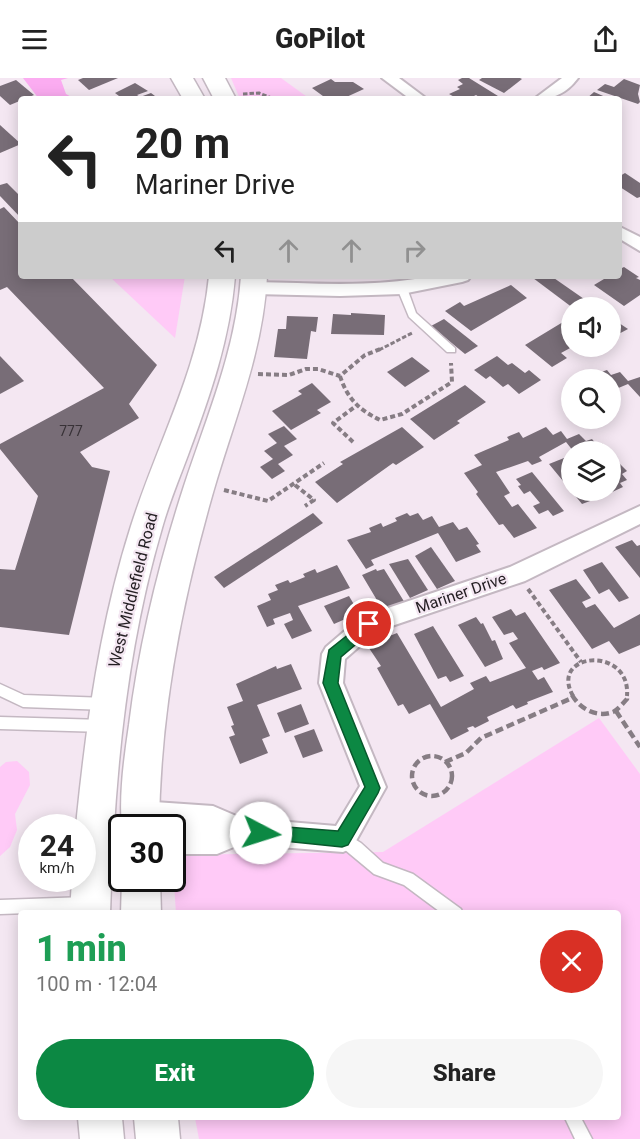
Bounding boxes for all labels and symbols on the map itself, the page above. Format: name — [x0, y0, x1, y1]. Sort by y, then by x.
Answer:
house number: 777 — [59, 423, 83, 439]
street label: West Middlefield Road — [105, 511, 161, 669]
street label: Mariner Drive — [413, 569, 509, 617]
pin — [343, 598, 394, 649]
position arrow — [229, 801, 293, 865]
speed limit sign: 30 — [108, 814, 186, 892]

